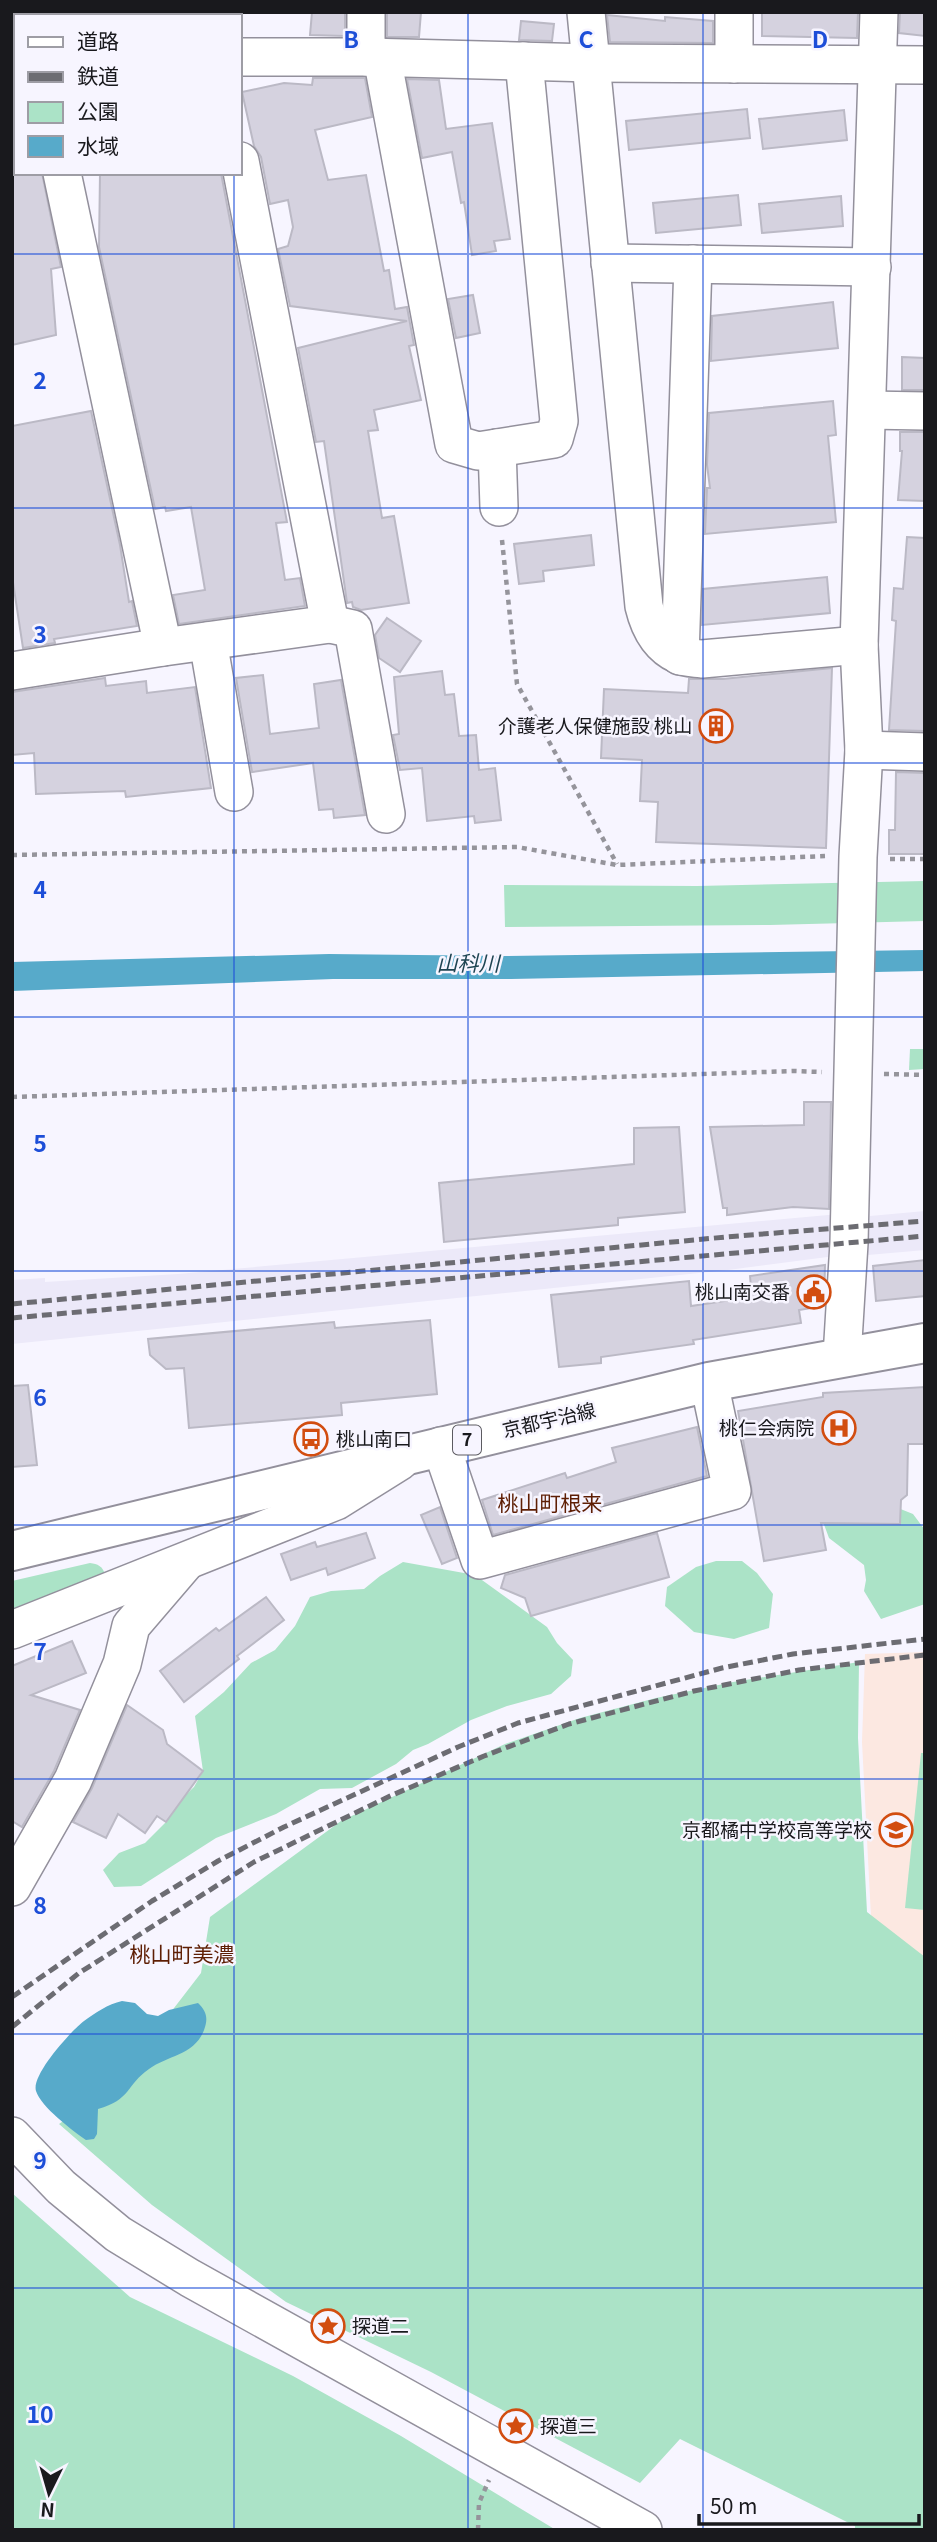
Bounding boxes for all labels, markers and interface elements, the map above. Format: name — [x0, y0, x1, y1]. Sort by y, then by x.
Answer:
legend — [14, 14, 242, 175]
text: B — [343, 21, 359, 55]
text: C — [578, 21, 594, 55]
text: D — [812, 21, 828, 55]
text: 道路 — [77, 25, 119, 55]
text: 鉄道 — [77, 60, 119, 90]
text: 公園 — [77, 95, 119, 125]
text: 水域 — [77, 130, 119, 160]
text: 2 — [33, 362, 47, 396]
text: 3 — [33, 616, 47, 650]
building icon: 介護老人保健施設 桃山 — [697, 707, 735, 745]
place label: 介護老人保健施設 桃山 — [498, 711, 692, 738]
text: 4 — [33, 871, 47, 905]
water label: 山科川 — [437, 947, 501, 977]
text: 5 — [33, 1125, 47, 1159]
public building icon: 桃山南交番 — [795, 1273, 833, 1311]
place label: 桃山南交番 — [695, 1277, 790, 1304]
text: 6 — [33, 1379, 47, 1413]
street label: 京都宇治線 — [499, 1395, 598, 1442]
hospital icon: 桃仁会病院 — [820, 1409, 858, 1447]
place label: 桃仁会病院 — [719, 1413, 814, 1440]
bus stop icon: 桃山南口 — [292, 1420, 330, 1458]
place label: 桃山南口 — [336, 1424, 412, 1451]
road number: 7 — [453, 1426, 481, 1455]
district label: 桃山町根来 — [498, 1487, 603, 1517]
text: 7 — [33, 1633, 47, 1667]
school or university icon: 京都橘中学校高等学校 — [877, 1811, 915, 1849]
place label: 京都橘中学校高等学校 — [682, 1815, 872, 1842]
text: 8 — [33, 1887, 47, 1921]
district label: 桃山町美濃 — [130, 1938, 235, 1968]
text: 9 — [33, 2142, 47, 2176]
place icon: 探道二 — [309, 2307, 347, 2345]
place label: 探道二 — [352, 2311, 409, 2338]
text: 10 — [26, 2396, 54, 2430]
place icon: 探道三 — [497, 2407, 535, 2445]
place label: 探道三 — [540, 2411, 597, 2438]
north arrow — [14, 2458, 84, 2528]
scale bar — [699, 2482, 920, 2526]
text: 50 m — [710, 2490, 757, 2520]
text: N — [39, 2497, 56, 2525]

